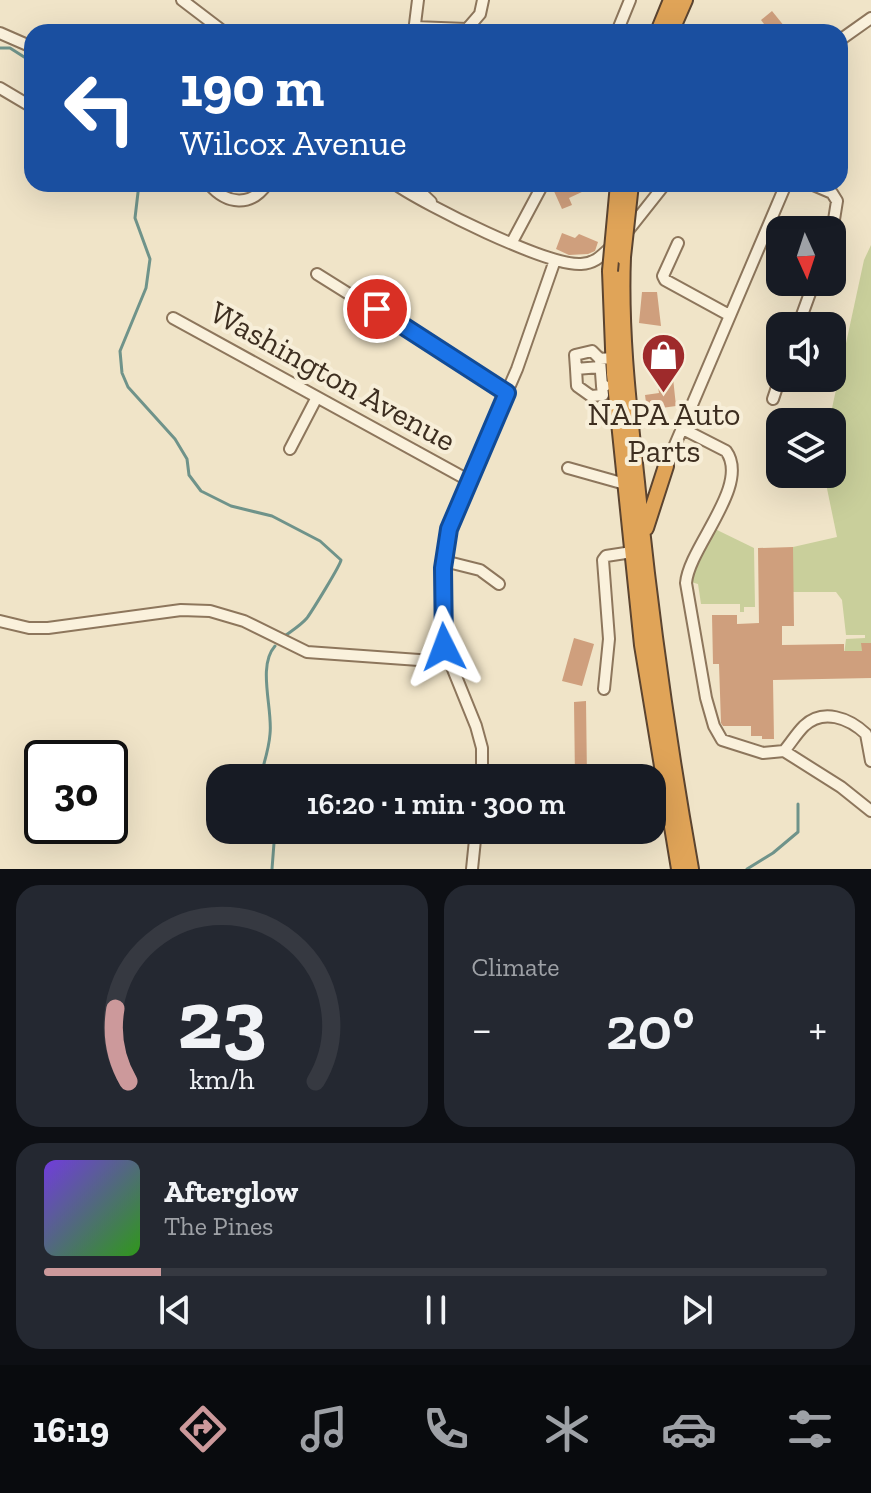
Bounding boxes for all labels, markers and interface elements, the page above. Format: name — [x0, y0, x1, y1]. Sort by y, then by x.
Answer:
text: 190 m — [180, 53, 324, 120]
icon: left — [48, 56, 152, 160]
text: Wilcox Avenue — [180, 121, 407, 164]
north arrow — [766, 216, 846, 296]
map controls — [766, 216, 846, 488]
pin — [343, 275, 411, 343]
icon: arrive — [355, 287, 399, 331]
street label: Washington Avenue — [204, 293, 462, 459]
button: sound — [766, 312, 846, 392]
shop icon: NAPA Auto Parts — [640, 331, 688, 394]
place label: NAPA Auto Parts — [588, 395, 740, 470]
button: layers — [766, 408, 846, 488]
position arrow — [402, 605, 486, 689]
speed limit sign: 30 — [24, 740, 128, 844]
text: 16:20 · 1 min · 300 m — [307, 786, 565, 822]
text: Climate — [472, 951, 559, 983]
text: 23 — [177, 969, 266, 1069]
text: 20° — [606, 992, 695, 1064]
text: − — [472, 1002, 492, 1055]
text: + — [808, 1002, 827, 1055]
text: km/h — [189, 1062, 254, 1096]
text: Afterglow — [164, 1174, 298, 1210]
text: The Pines — [164, 1210, 274, 1242]
icon: previous — [153, 1288, 197, 1332]
icon: pause — [414, 1288, 458, 1332]
icon: next — [675, 1288, 719, 1332]
icon: directions — [175, 1401, 231, 1457]
icon: music — [296, 1401, 352, 1457]
icon: phone — [418, 1401, 474, 1457]
icon: climate — [539, 1401, 595, 1457]
icon: car — [661, 1401, 717, 1457]
icon: filters — [782, 1401, 838, 1457]
text: 16:19 — [33, 1408, 109, 1451]

